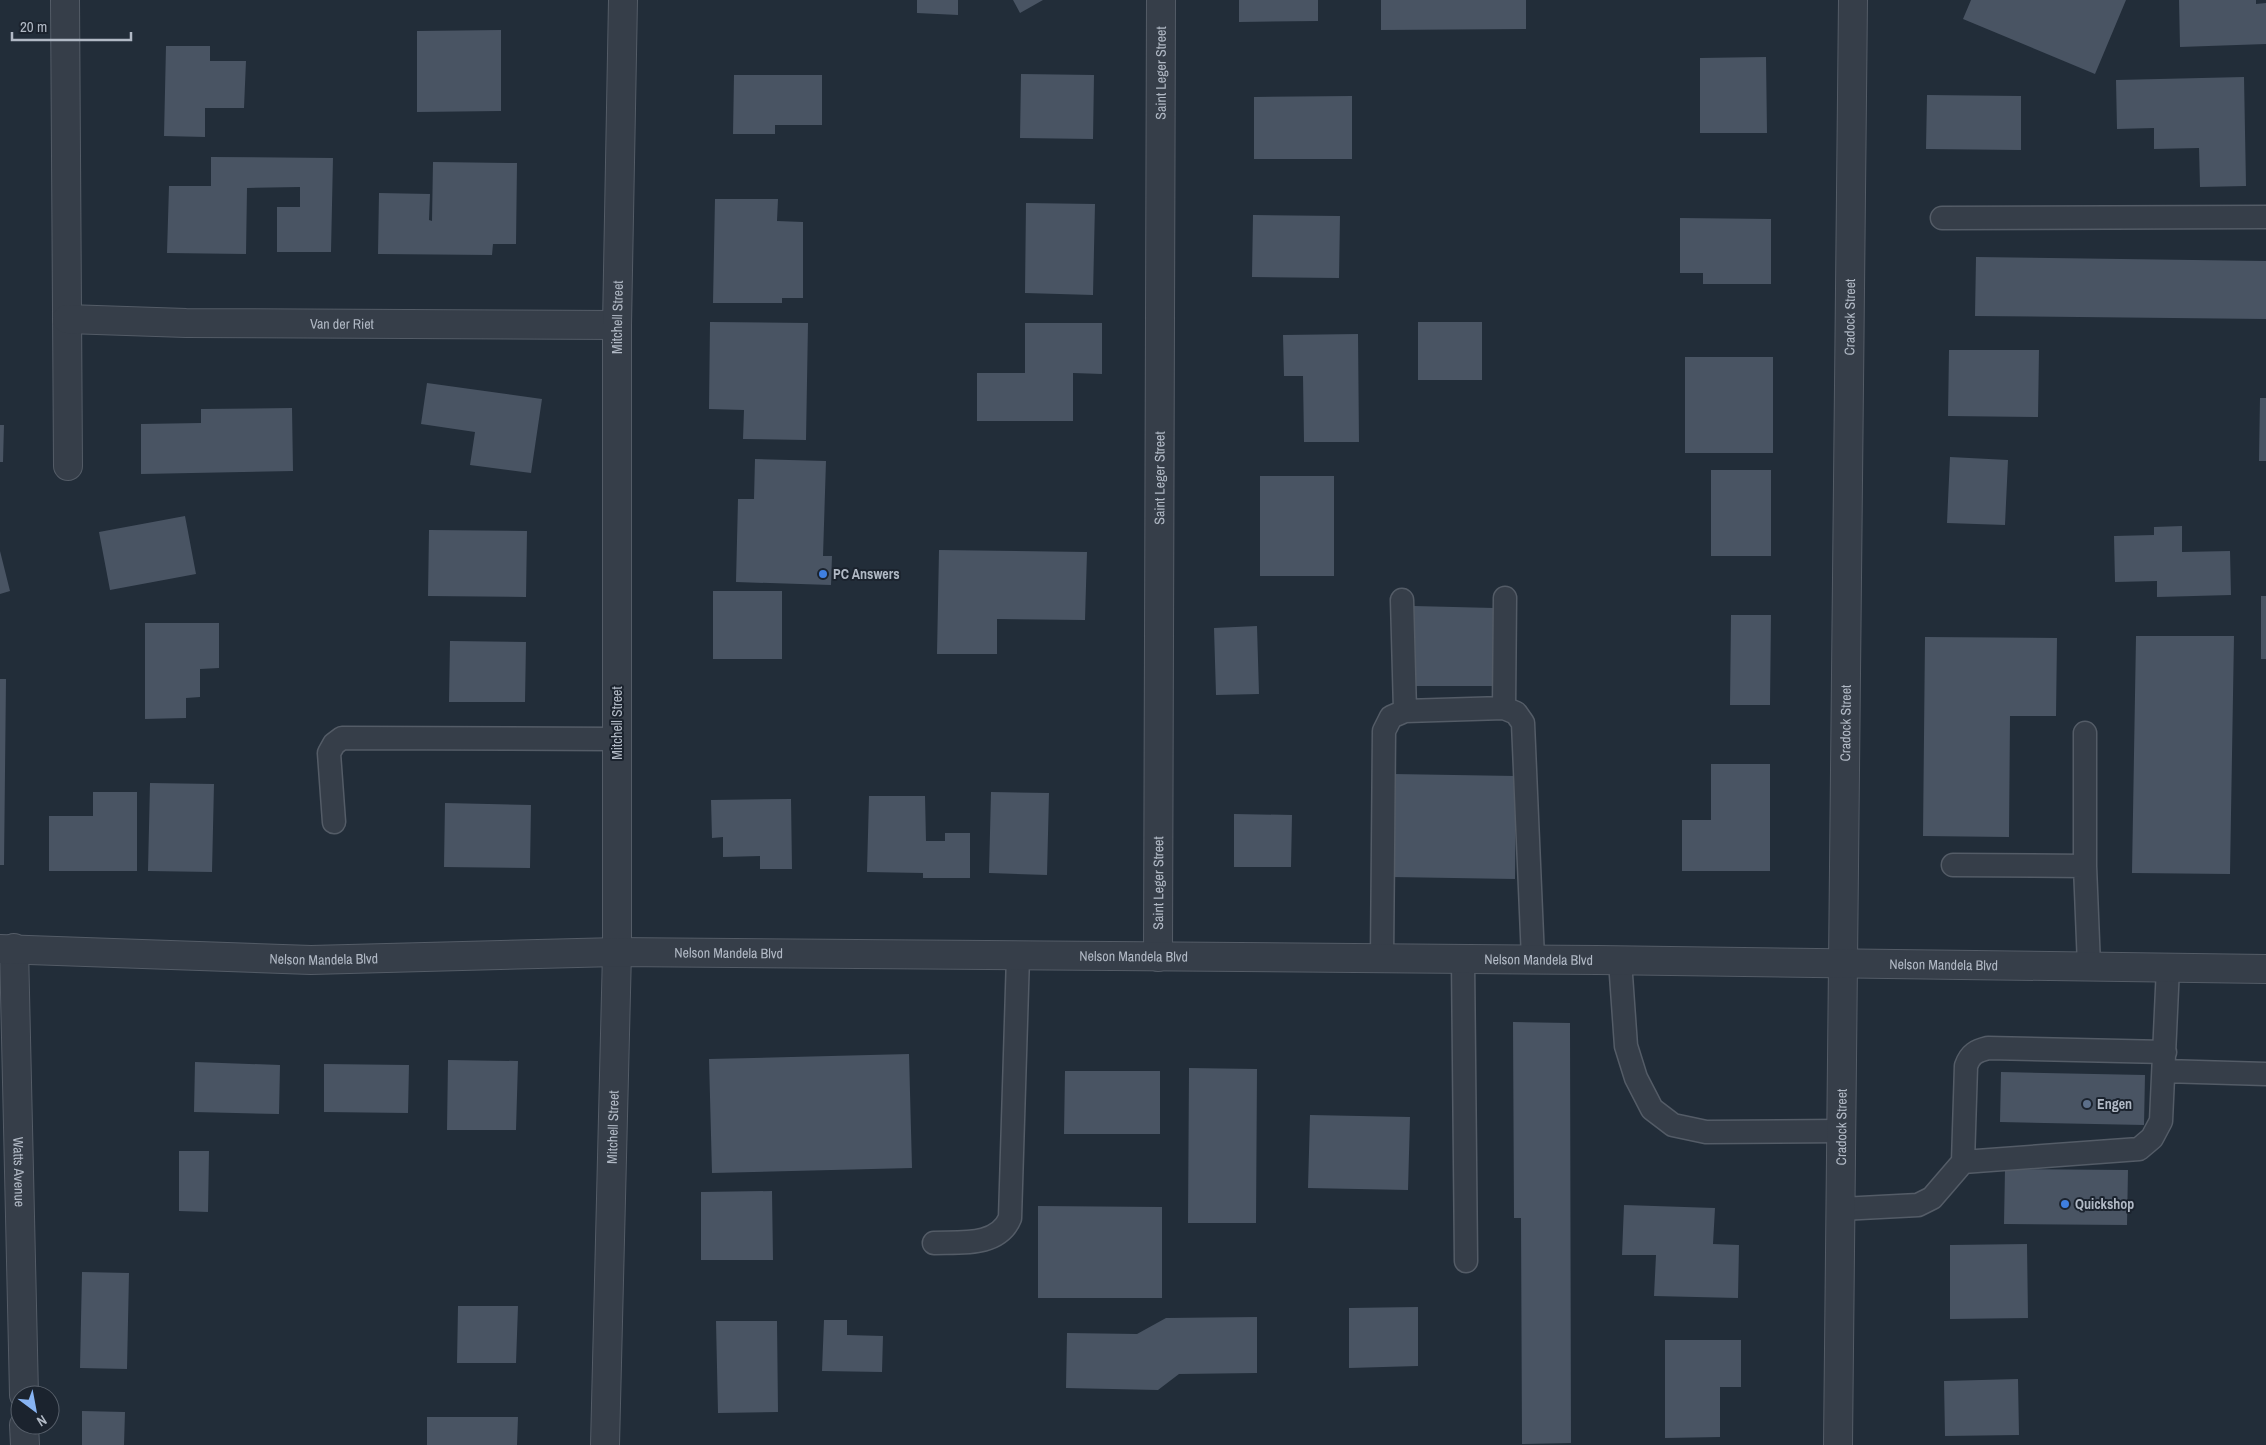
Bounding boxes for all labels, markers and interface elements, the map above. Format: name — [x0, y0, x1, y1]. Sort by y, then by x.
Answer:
scale bar — [12, 10, 131, 42]
text: 20 m — [20, 16, 47, 37]
street label: Saint Leger Street — [1152, 26, 1170, 120]
street label: Cradock Street — [1840, 279, 1859, 355]
street label: Mitchell Street — [608, 280, 627, 354]
street label: Van der Riet — [310, 315, 374, 333]
street label: Saint Leger Street — [1150, 431, 1169, 525]
place label: PC Answers — [833, 565, 900, 583]
marker: PC Answers — [817, 568, 829, 580]
street label: Cradock Street — [1836, 685, 1855, 761]
street label: Mitchell Street — [608, 686, 626, 760]
street label: Saint Leger Street — [1149, 836, 1167, 930]
street label: Nelson Mandela Blvd — [674, 943, 783, 962]
street label: Nelson Mandela Blvd — [1079, 947, 1188, 966]
street label: Nelson Mandela Blvd — [269, 949, 378, 969]
street label: Nelson Mandela Blvd — [1484, 950, 1593, 969]
street label: Nelson Mandela Blvd — [1889, 955, 1998, 974]
street label: Cradock Street — [1832, 1089, 1851, 1165]
street label: Mitchell Street — [603, 1090, 623, 1164]
place label: Engen — [2097, 1095, 2132, 1113]
marker: Engen — [2081, 1098, 2093, 1110]
street label: Watts Avenue — [9, 1137, 29, 1207]
place label: Quickshop — [2075, 1195, 2134, 1213]
marker: Quickshop — [2059, 1198, 2071, 1210]
north arrow — [10, 1385, 60, 1435]
text: N — [34, 1411, 50, 1431]

